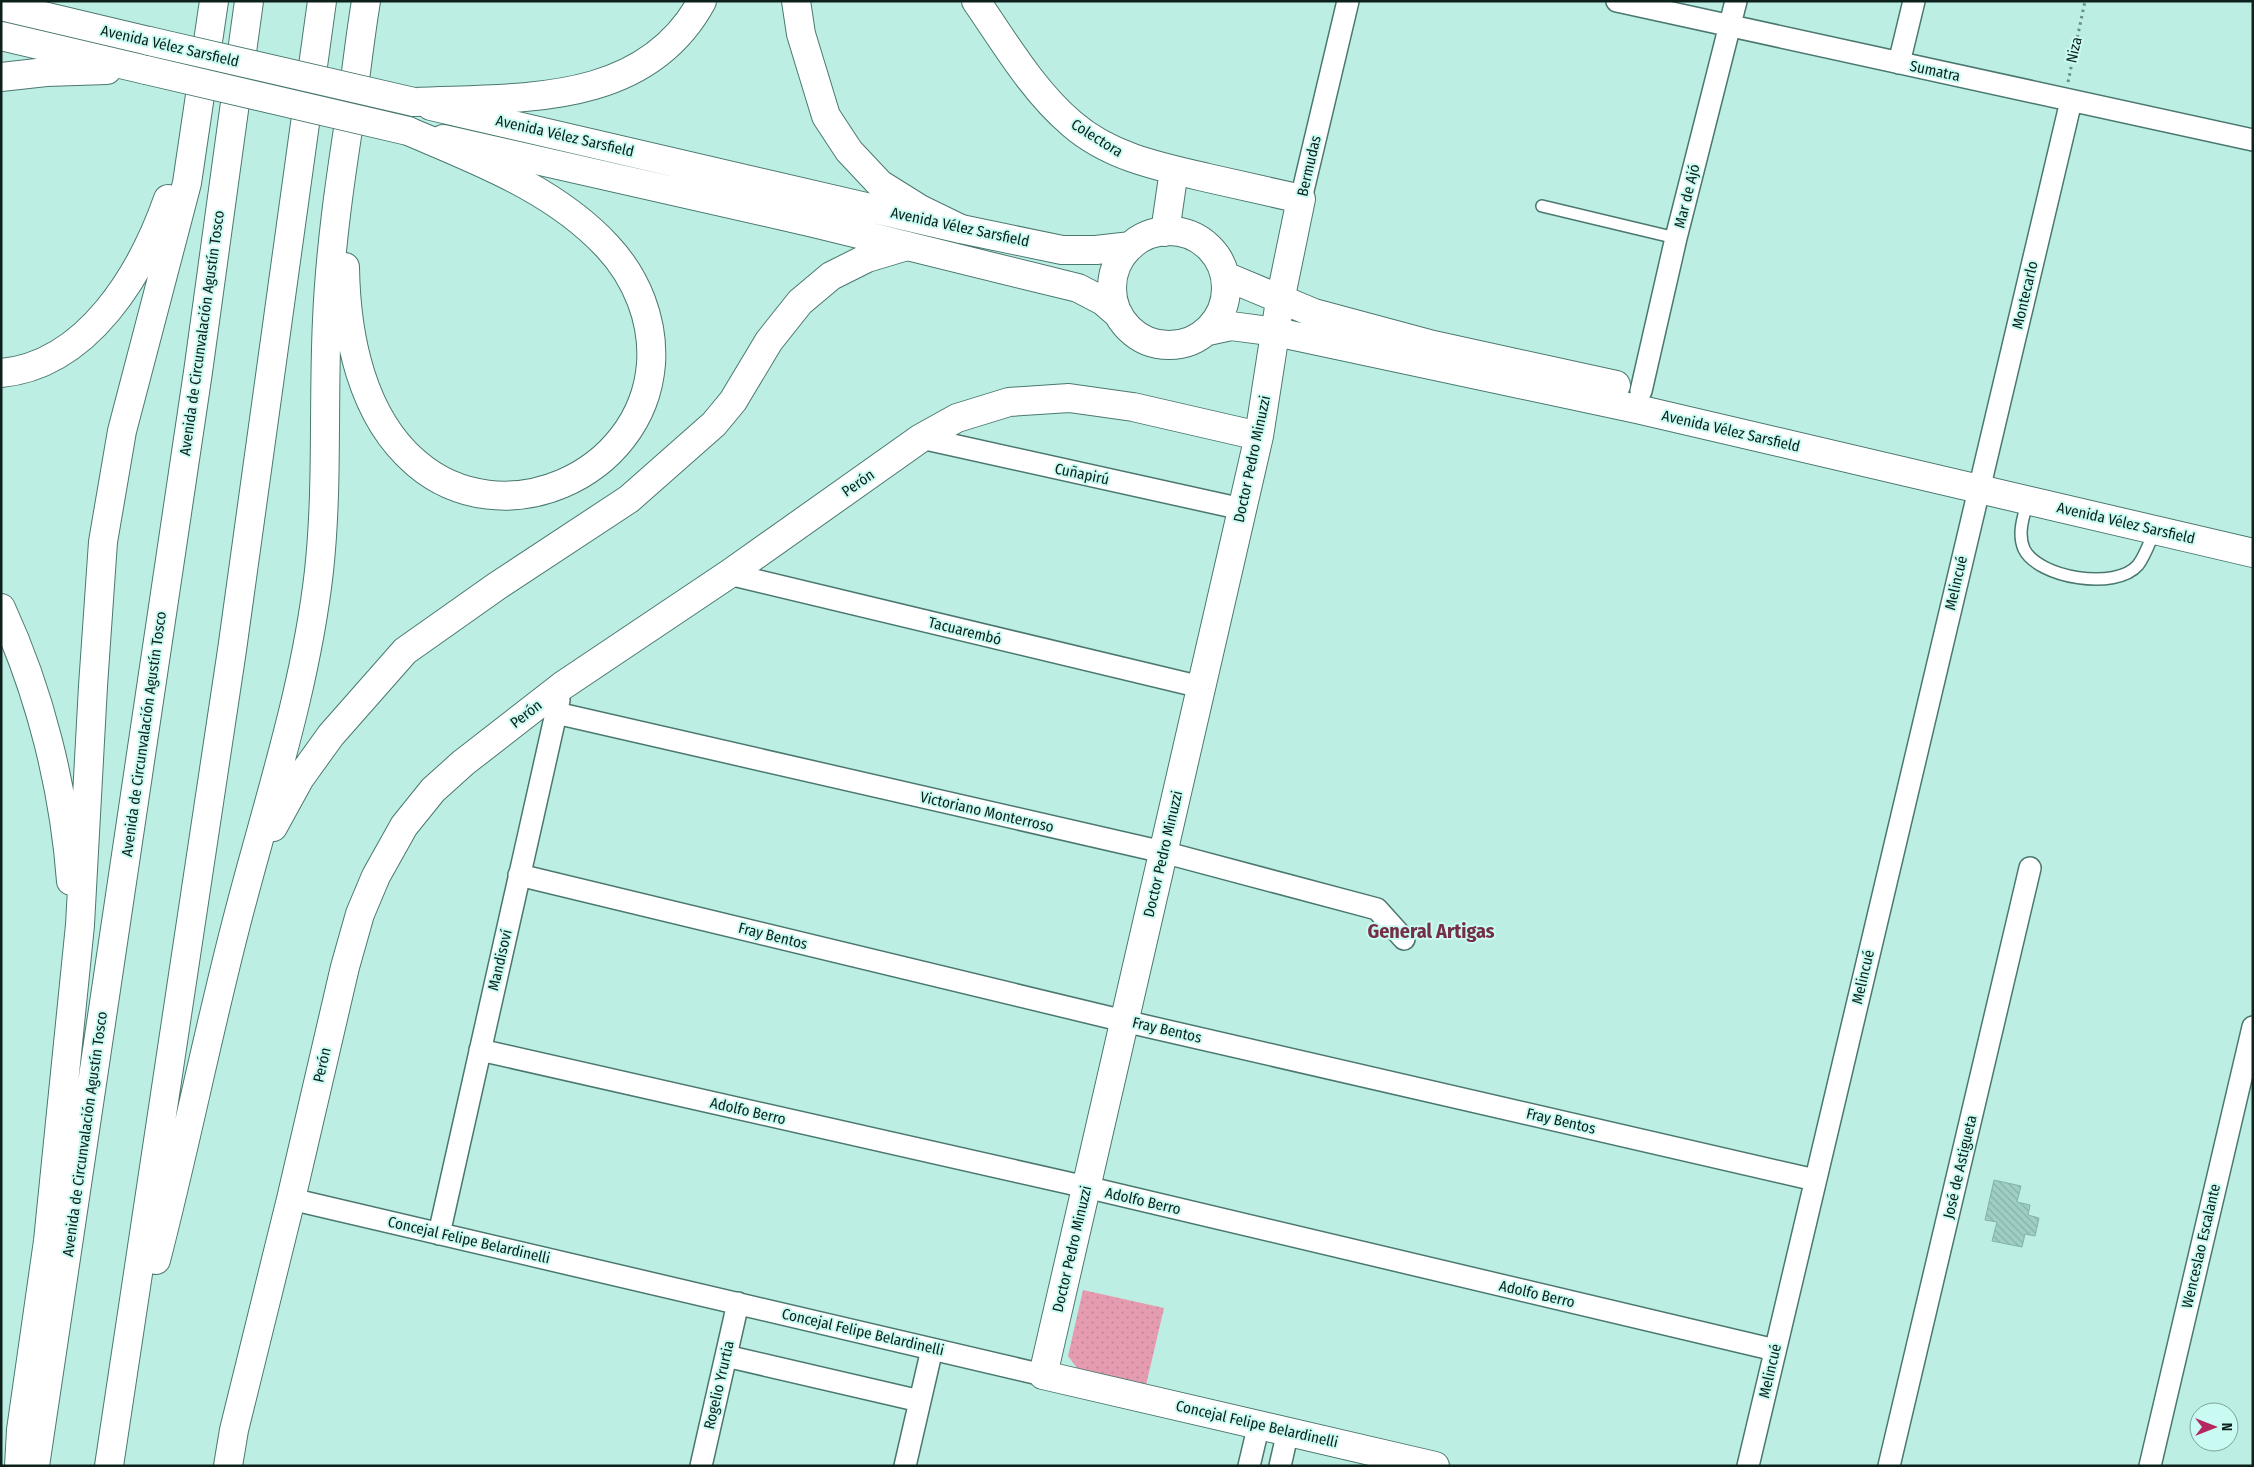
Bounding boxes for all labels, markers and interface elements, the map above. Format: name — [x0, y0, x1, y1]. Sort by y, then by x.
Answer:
street label: Avenida Vélez Sarsfield — [99, 21, 241, 71]
street label: Niza — [2062, 35, 2086, 65]
street label: Sumatra — [1908, 57, 1962, 85]
street label: Avenida Vélez Sarsfield — [494, 111, 636, 161]
street label: Colectora — [1068, 115, 1126, 161]
street label: Bermudas — [1293, 134, 1325, 198]
street label: Mar de Ajó — [1670, 162, 1704, 230]
street label: Avenida Vélez Sarsfield — [889, 204, 1031, 250]
street label: Avenida de Circunvalación Agustín Tosco — [176, 209, 228, 457]
street label: Montecarlo — [2008, 259, 2042, 331]
street label: Doctor Pedro Minuzzi — [1230, 394, 1274, 524]
street label: Avenida Vélez Sarsfield — [1660, 406, 1802, 456]
street label: Cuñapirú — [1053, 459, 1111, 489]
street label: Perón — [838, 465, 878, 501]
street label: Avenida Vélez Sarsfield — [2055, 498, 2197, 548]
street label: Melincué — [1941, 554, 1971, 612]
street label: Avenida de Circunvalación Agustín Tosco — [118, 610, 170, 858]
street label: Tacuarembó — [927, 613, 1004, 649]
street label: Perón — [507, 696, 545, 732]
street label: Victoriano Monterroso — [918, 788, 1056, 836]
street label: Doctor Pedro Minuzzi — [1140, 789, 1186, 919]
street label: Fray Bentos — [737, 919, 809, 953]
district label: General Artigas — [1367, 919, 1495, 943]
street label: Mandisoví — [484, 927, 516, 992]
street label: Melincué — [1848, 948, 1878, 1006]
street label: Avenida de Circunvalación Agustín Tosco — [59, 1010, 111, 1258]
street label: Fray Bentos — [1131, 1013, 1203, 1047]
street label: Perón — [309, 1046, 335, 1084]
street label: Adolfo Berro — [708, 1094, 788, 1128]
street label: Fray Bentos — [1525, 1104, 1597, 1138]
street label: José de Astigueta — [1939, 1114, 1981, 1220]
street label: Wenceslao Escalante — [2178, 1182, 2224, 1310]
street label: Doctor Pedro Minuzzi — [1049, 1184, 1095, 1314]
street label: Adolfo Berro — [1103, 1184, 1183, 1218]
street label: Concejal Felipe Belardinelli — [386, 1213, 552, 1267]
street label: Adolfo Berro — [1497, 1277, 1577, 1311]
street label: Concejal Felipe Belardinelli — [780, 1305, 946, 1359]
street label: Rogelio Yrurtia — [700, 1339, 738, 1431]
street label: Melincué — [1755, 1342, 1785, 1400]
street label: Concejal Felipe Belardinelli — [1174, 1397, 1340, 1451]
north arrow — [2189, 1402, 2239, 1452]
text: N — [2218, 1423, 2235, 1431]

